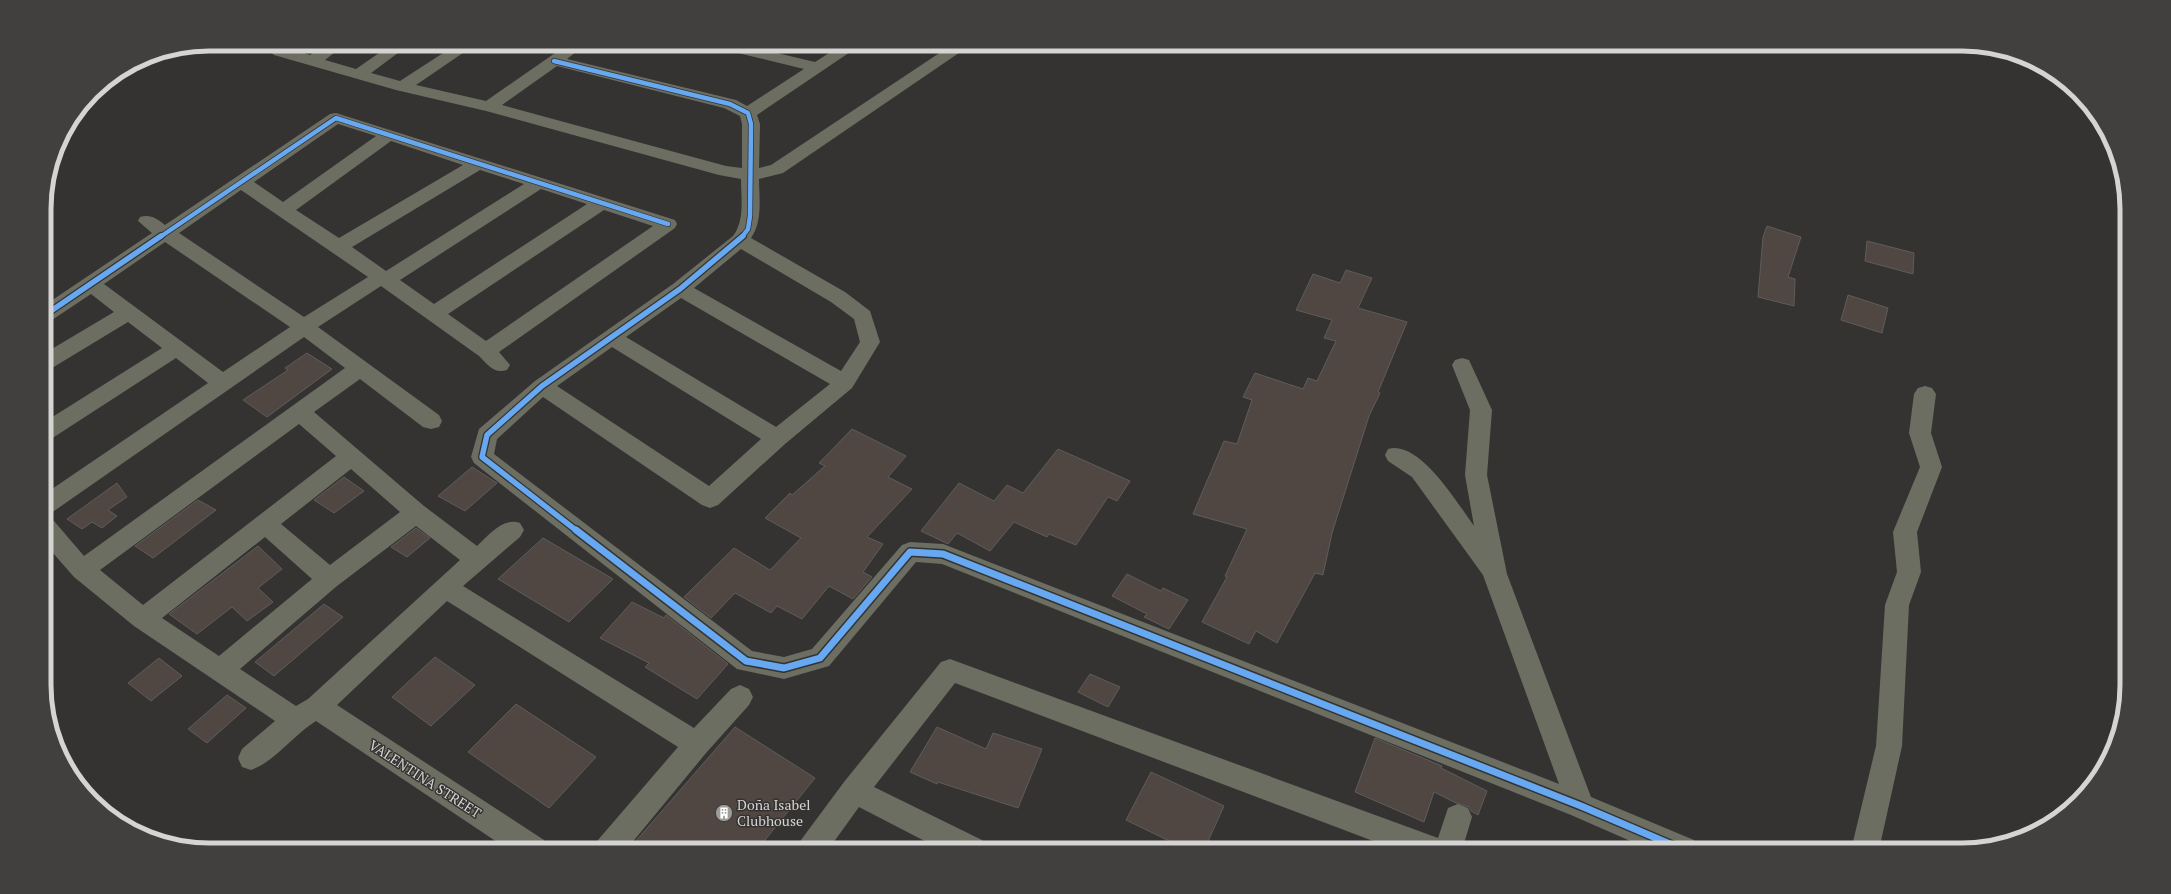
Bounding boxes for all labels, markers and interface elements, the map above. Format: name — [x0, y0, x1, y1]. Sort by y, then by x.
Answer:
street label: VALENTINA STREET — [365, 735, 485, 822]
place label: Doña Isabel Clubhouse — [737, 795, 810, 830]
building icon: Doña Isabel Clubhouse — [714, 803, 734, 823]

